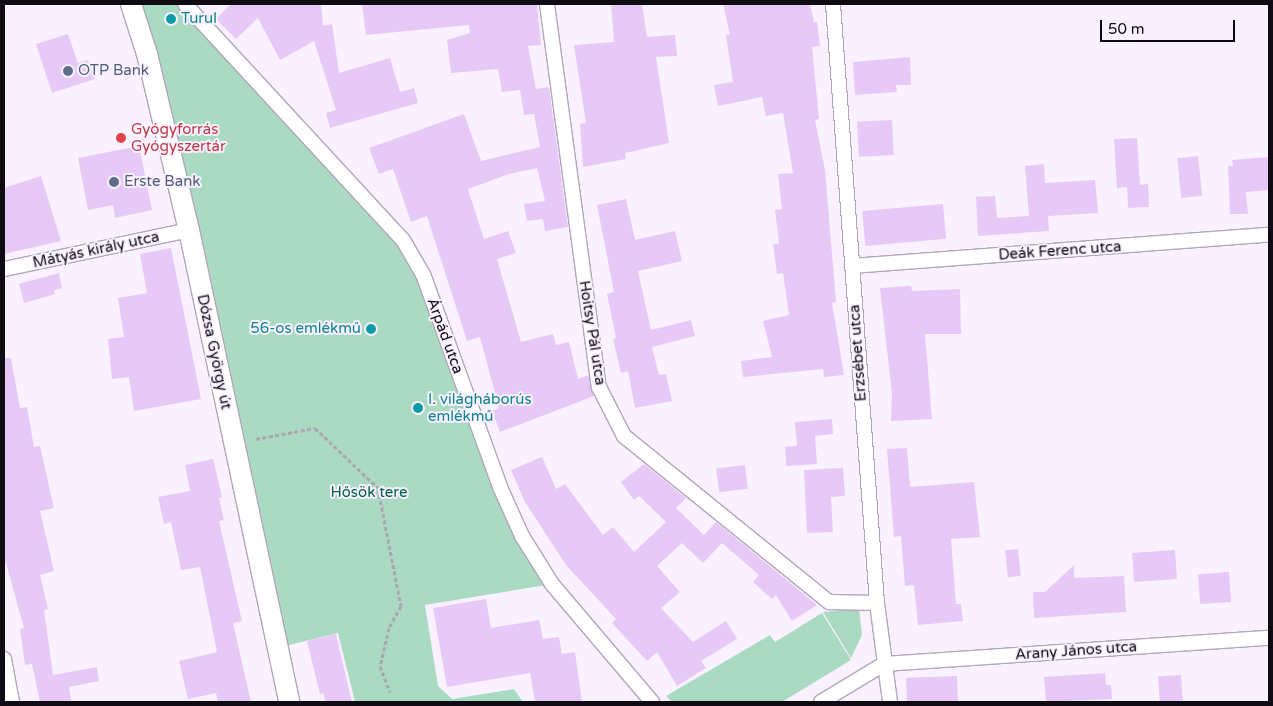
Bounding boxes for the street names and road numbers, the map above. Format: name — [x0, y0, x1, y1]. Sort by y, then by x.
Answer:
street label: Mátyás király utca — [31, 228, 161, 272]
street label: Deák Ferenc utca — [998, 238, 1122, 264]
street label: Hoitsy Pál utca — [575, 279, 609, 387]
street label: Dózsa György út — [193, 293, 235, 411]
street label: Árpád utca — [423, 296, 467, 376]
street label: Erzsébet utca — [846, 304, 870, 402]
street label: Arany János utca — [1014, 638, 1138, 664]

